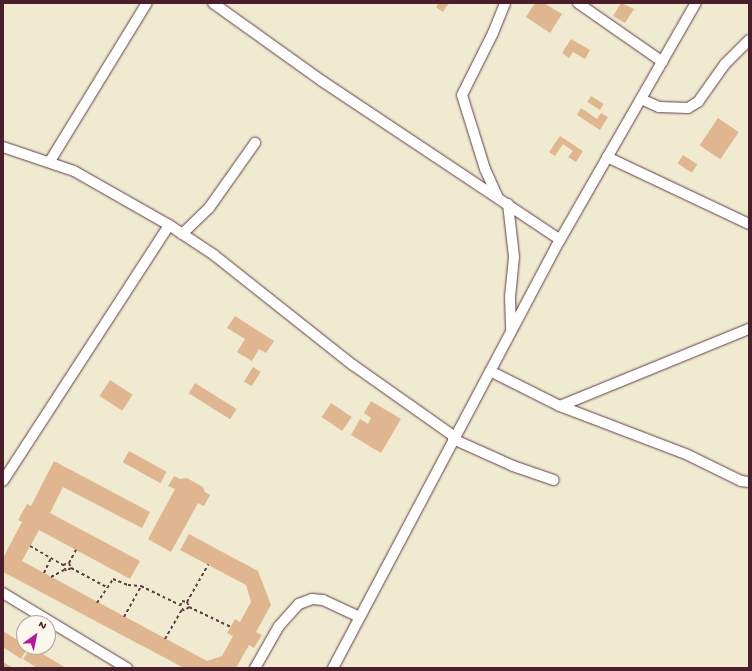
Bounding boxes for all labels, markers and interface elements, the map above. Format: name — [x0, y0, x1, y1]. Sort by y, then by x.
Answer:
north arrow — [16, 615, 56, 655]
text: N — [36, 619, 48, 633]

